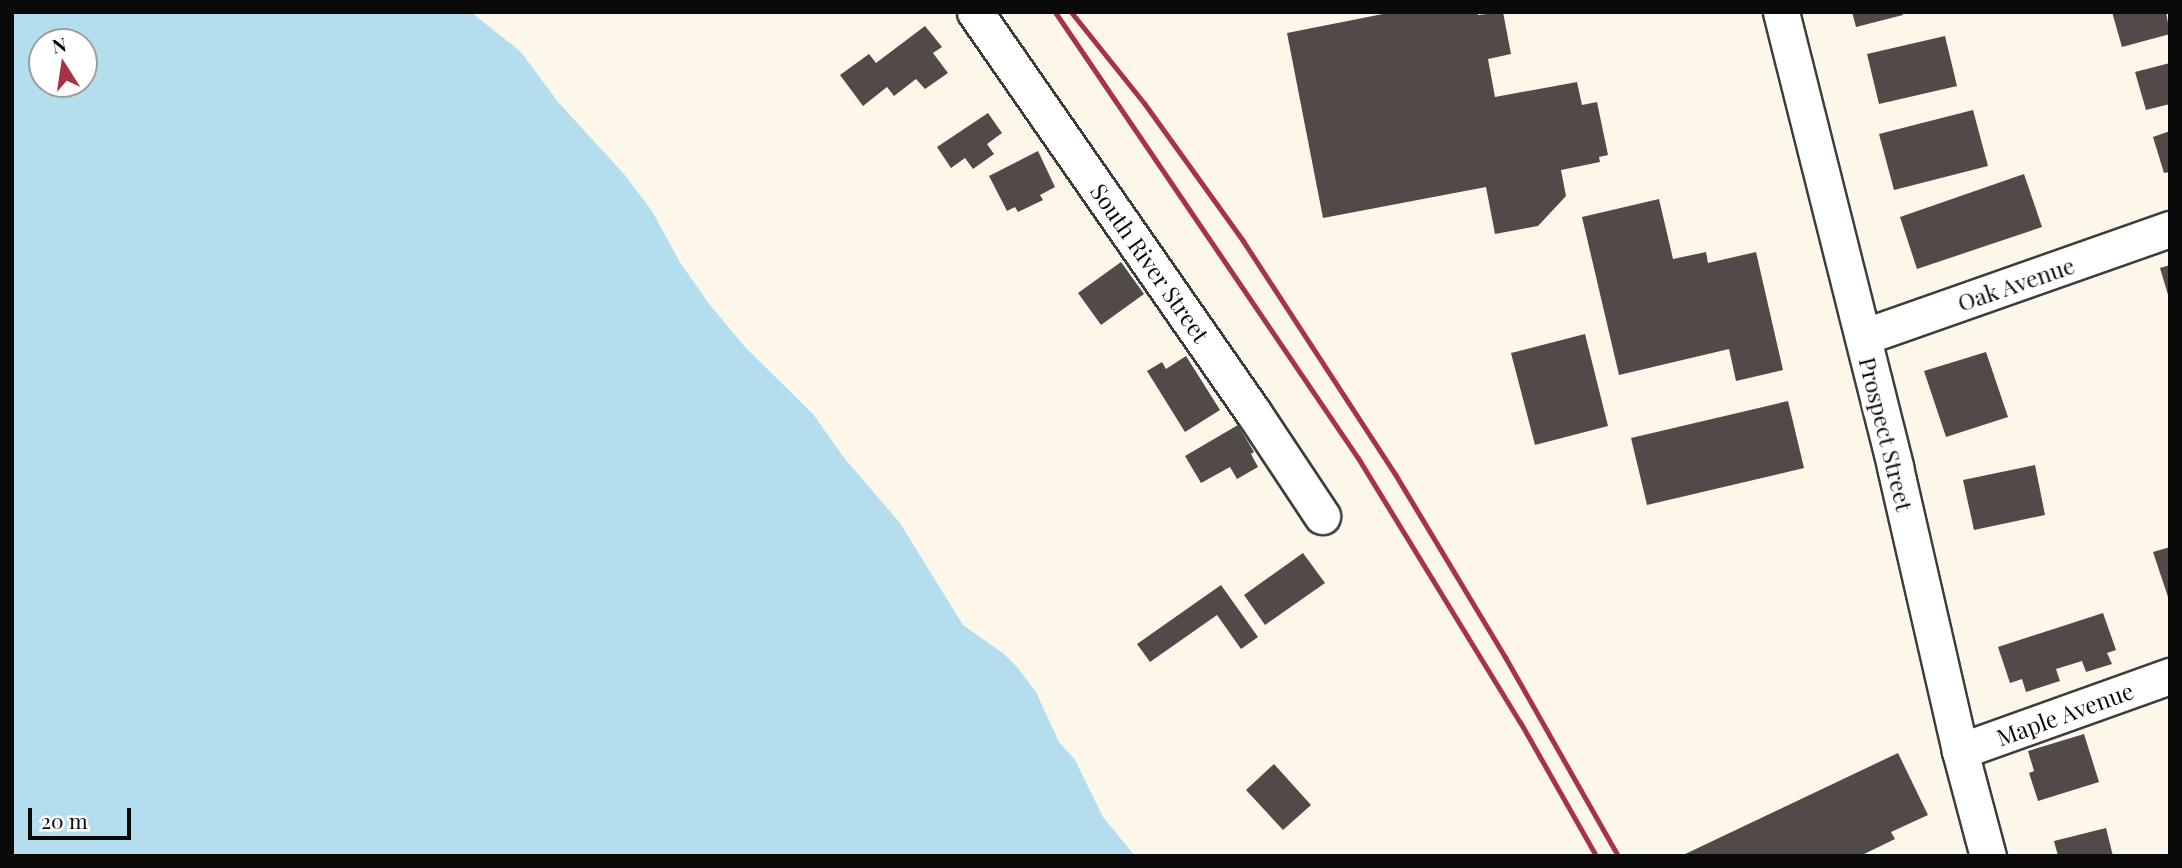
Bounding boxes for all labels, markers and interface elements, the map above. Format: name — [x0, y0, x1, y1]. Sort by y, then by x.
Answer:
north arrow — [28, 28, 98, 98]
text: N — [50, 30, 68, 59]
street label: South River Street — [1085, 178, 1215, 348]
street label: Oak Avenue — [1953, 251, 2079, 317]
street label: Prospect Street — [1854, 354, 1918, 514]
street label: Maple Avenue — [1992, 676, 2138, 752]
scale bar — [32, 794, 135, 838]
text: 20 m — [41, 806, 88, 834]

